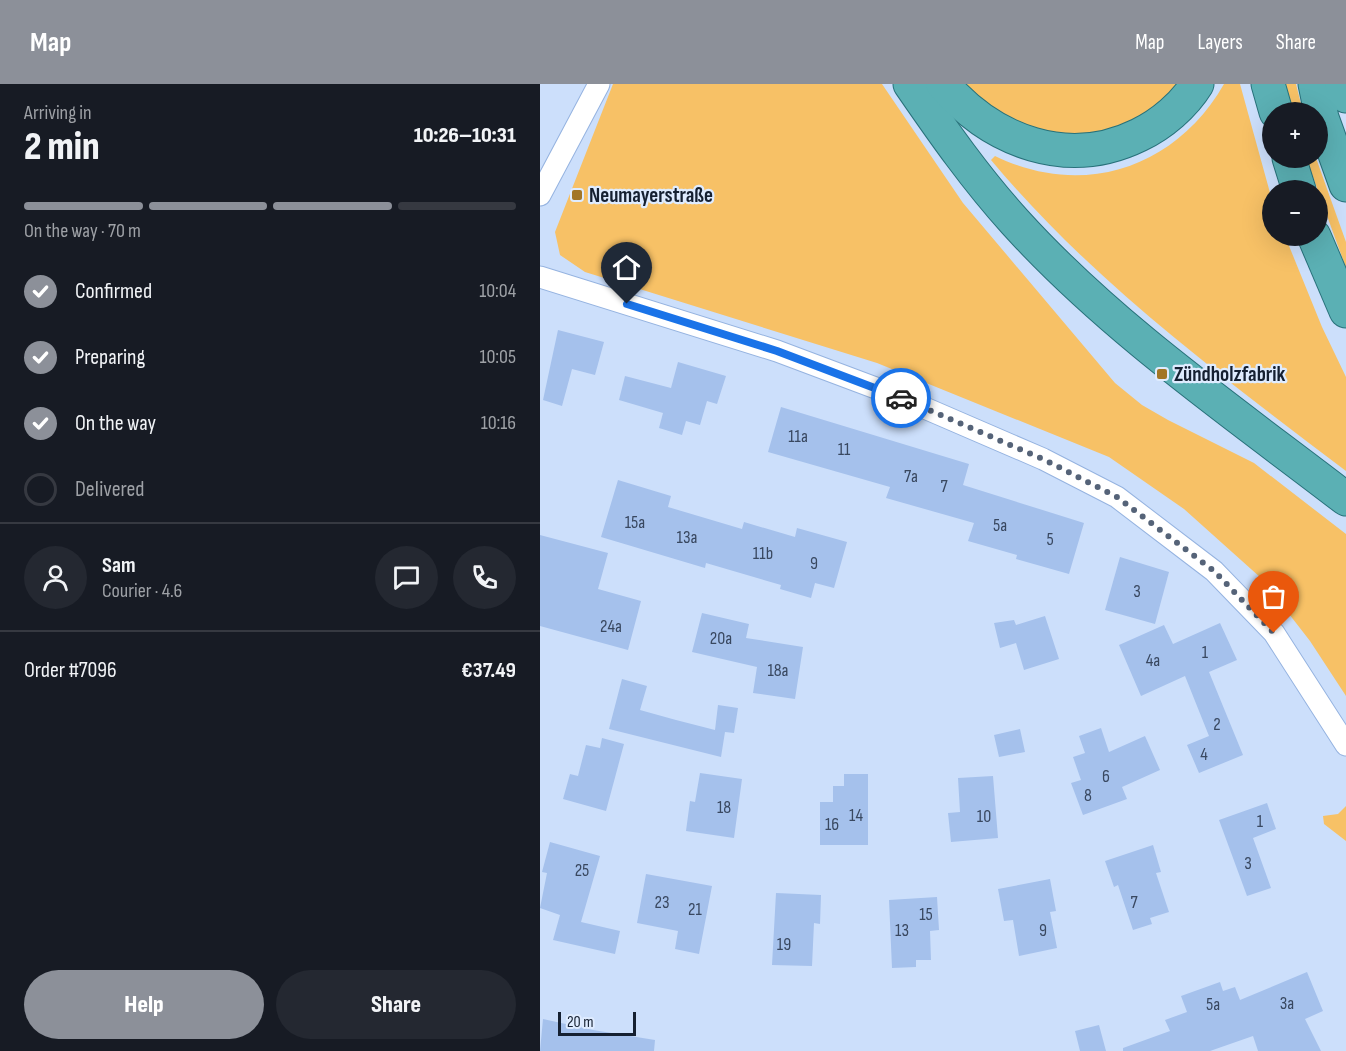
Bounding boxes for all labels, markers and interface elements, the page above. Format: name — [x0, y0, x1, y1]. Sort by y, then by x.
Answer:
text: Map — [30, 26, 71, 59]
text: Map — [1135, 30, 1164, 55]
text: Layers — [1197, 30, 1243, 55]
text: Share — [1276, 30, 1316, 55]
text: Arriving in — [24, 101, 92, 125]
map controls — [1262, 102, 1328, 246]
button: + — [1262, 102, 1328, 168]
text: 10:26–10:31 — [414, 122, 516, 149]
text: 2 min — [24, 124, 100, 171]
button: − — [1262, 180, 1328, 246]
place label: Neumayerstraße — [589, 183, 713, 208]
marker: Neumayerstraße — [570, 188, 584, 202]
text: On the way · 70 m — [24, 219, 141, 243]
pin — [601, 242, 652, 304]
icon: home — [610, 251, 643, 284]
icon: check — [24, 275, 57, 308]
text: Confirmed — [75, 278, 152, 305]
text: 10:04 — [479, 279, 516, 303]
icon: check — [24, 341, 57, 374]
text: Preparing — [75, 344, 145, 371]
text: 10:05 — [480, 345, 516, 369]
place label: Zündholzfabrik — [1174, 362, 1285, 387]
marker: Zündholzfabrik — [1155, 367, 1169, 381]
courier — [871, 368, 931, 428]
icon: car — [885, 382, 918, 415]
icon: check — [24, 407, 57, 440]
text: On the way — [75, 410, 156, 437]
text: 10:16 — [481, 411, 516, 435]
house number: 11a — [788, 426, 808, 447]
house number: 11 — [838, 439, 851, 460]
house number: 7a — [904, 466, 918, 487]
text: Delivered — [75, 476, 144, 503]
house number: 7 — [940, 476, 948, 497]
house number: 15a — [625, 512, 645, 533]
house number: 5a — [993, 515, 1007, 536]
house number: 13a — [677, 527, 697, 548]
house number: 5 — [1046, 529, 1054, 550]
house number: 11b — [753, 543, 773, 564]
button: person — [24, 546, 87, 609]
button: chat — [375, 546, 438, 609]
button: phone — [453, 546, 516, 609]
text: Sam — [102, 552, 136, 579]
house number: 9 — [810, 553, 818, 574]
pin — [1248, 571, 1299, 633]
text: Courier · 4.6 — [102, 579, 182, 603]
icon: bag — [1257, 580, 1290, 613]
house number: 3 — [1133, 581, 1141, 602]
house number: 24a — [600, 616, 622, 637]
house number: 20a — [710, 628, 732, 649]
house number: 1 — [1202, 642, 1209, 663]
house number: 4a — [1146, 650, 1160, 671]
text: Order #7096 — [24, 657, 117, 684]
text: €37.49 — [461, 657, 516, 684]
house number: 18a — [767, 660, 789, 681]
house number: 2 — [1213, 714, 1221, 735]
house number: 4 — [1200, 744, 1208, 765]
house number: 6 — [1102, 766, 1110, 787]
house number: 8 — [1084, 785, 1092, 806]
house number: 18 — [717, 797, 731, 818]
house number: 14 — [849, 805, 863, 826]
house number: 10 — [977, 806, 991, 827]
house number: 1 — [1257, 811, 1264, 832]
house number: 16 — [825, 814, 839, 835]
house number: 3 — [1244, 853, 1252, 874]
house number: 25 — [575, 860, 589, 881]
house number: 23 — [655, 892, 670, 913]
house number: 7 — [1130, 892, 1138, 913]
house number: 21 — [688, 899, 703, 920]
house number: 15 — [919, 904, 933, 925]
house number: 13 — [895, 920, 909, 941]
house number: 9 — [1039, 920, 1047, 941]
house number: 19 — [777, 934, 791, 955]
button: Help — [24, 970, 264, 1039]
button: Share — [276, 970, 516, 1039]
house number: 3a — [1280, 993, 1294, 1014]
house number: 5a — [1206, 994, 1220, 1015]
scale bar — [558, 1009, 636, 1036]
text: 20 m — [567, 1013, 594, 1032]

